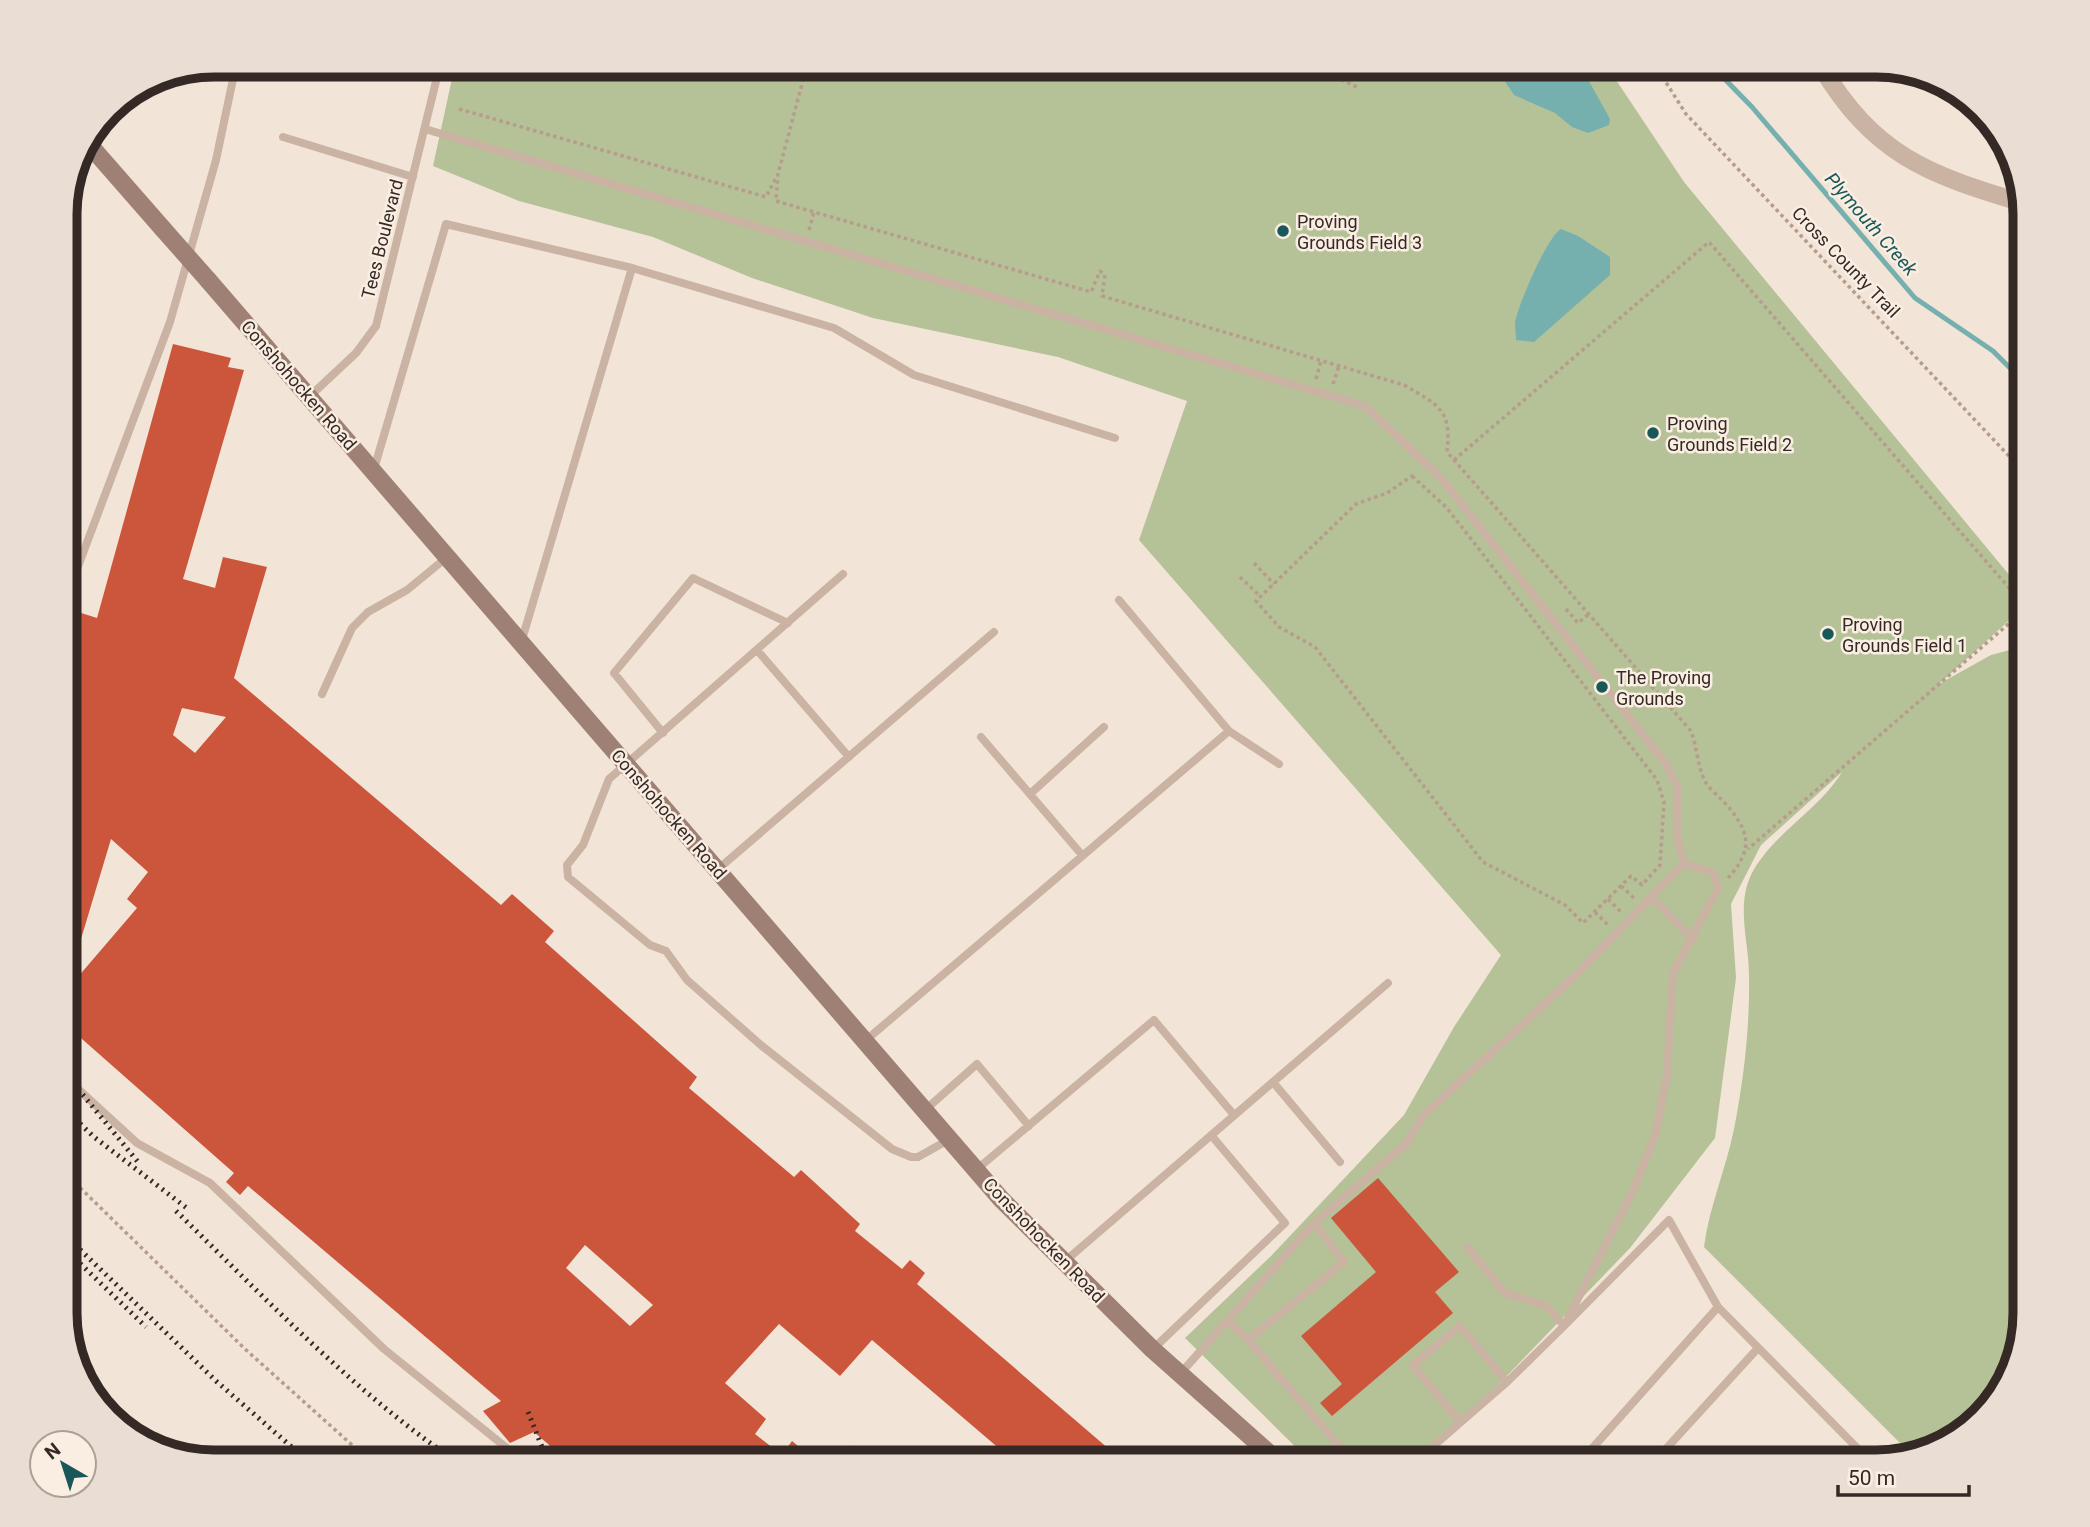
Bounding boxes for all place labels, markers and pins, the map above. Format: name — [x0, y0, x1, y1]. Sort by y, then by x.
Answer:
place label: Proving Grounds Field 3 — [1297, 211, 1422, 253]
marker: Proving Grounds Field 3 — [1275, 223, 1291, 239]
place label: Proving Grounds Field 2 — [1667, 413, 1792, 455]
marker: Proving Grounds Field 2 — [1645, 425, 1661, 441]
place label: Proving Grounds Field 1 — [1842, 614, 1967, 656]
marker: Proving Grounds Field 1 — [1820, 626, 1836, 642]
place label: The Proving Grounds — [1616, 667, 1711, 709]
marker: The Proving Grounds — [1594, 679, 1610, 695]

